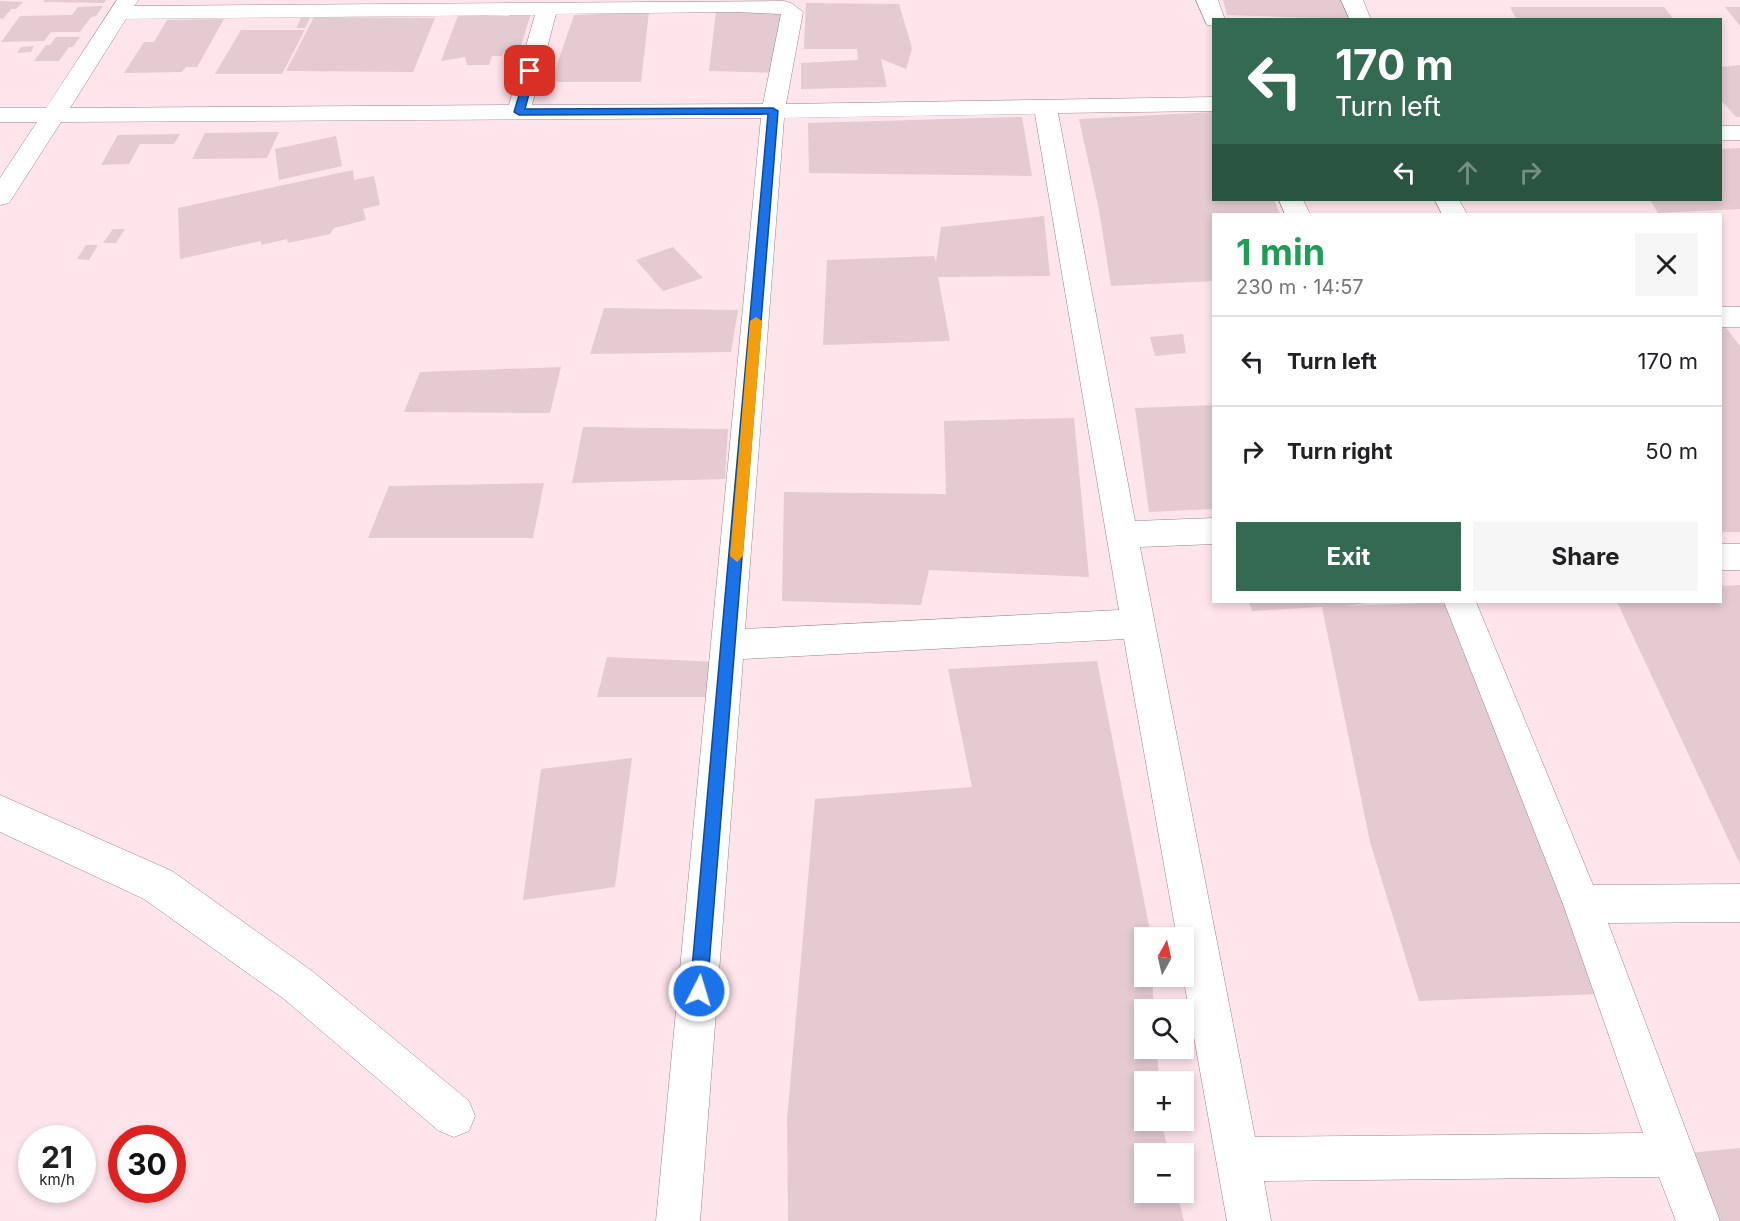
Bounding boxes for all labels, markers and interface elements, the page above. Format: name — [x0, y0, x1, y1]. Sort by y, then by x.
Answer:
text: 170 m — [1335, 39, 1453, 90]
icon: left — [1236, 42, 1314, 120]
pin — [504, 45, 555, 96]
icon: arrive — [513, 54, 546, 87]
text: Turn left — [1335, 90, 1441, 123]
icon: left — [1388, 156, 1421, 189]
icon: ahead — [1451, 156, 1484, 189]
icon: right — [1514, 156, 1547, 189]
text: 1 min — [1236, 230, 1325, 274]
button: close — [1635, 233, 1698, 296]
text: 230 m · 14:57 — [1236, 275, 1364, 299]
icon: left — [1236, 345, 1269, 378]
text: Turn left — [1287, 348, 1377, 374]
text: 170 m — [1638, 348, 1698, 374]
icon: right — [1236, 435, 1269, 468]
text: Turn right — [1287, 438, 1393, 464]
text: 50 m — [1645, 438, 1698, 464]
button: Exit — [1236, 522, 1461, 591]
button: Share — [1473, 522, 1698, 591]
north arrow — [1134, 927, 1194, 987]
map controls — [1134, 927, 1194, 1203]
position arrow — [667, 959, 731, 1023]
button: search — [1134, 999, 1194, 1059]
button: + — [1134, 1071, 1194, 1131]
speed limit sign: 30 — [108, 1125, 186, 1203]
text: 21 — [41, 1139, 73, 1175]
button: − — [1134, 1143, 1194, 1203]
text: km/h — [39, 1170, 75, 1189]

